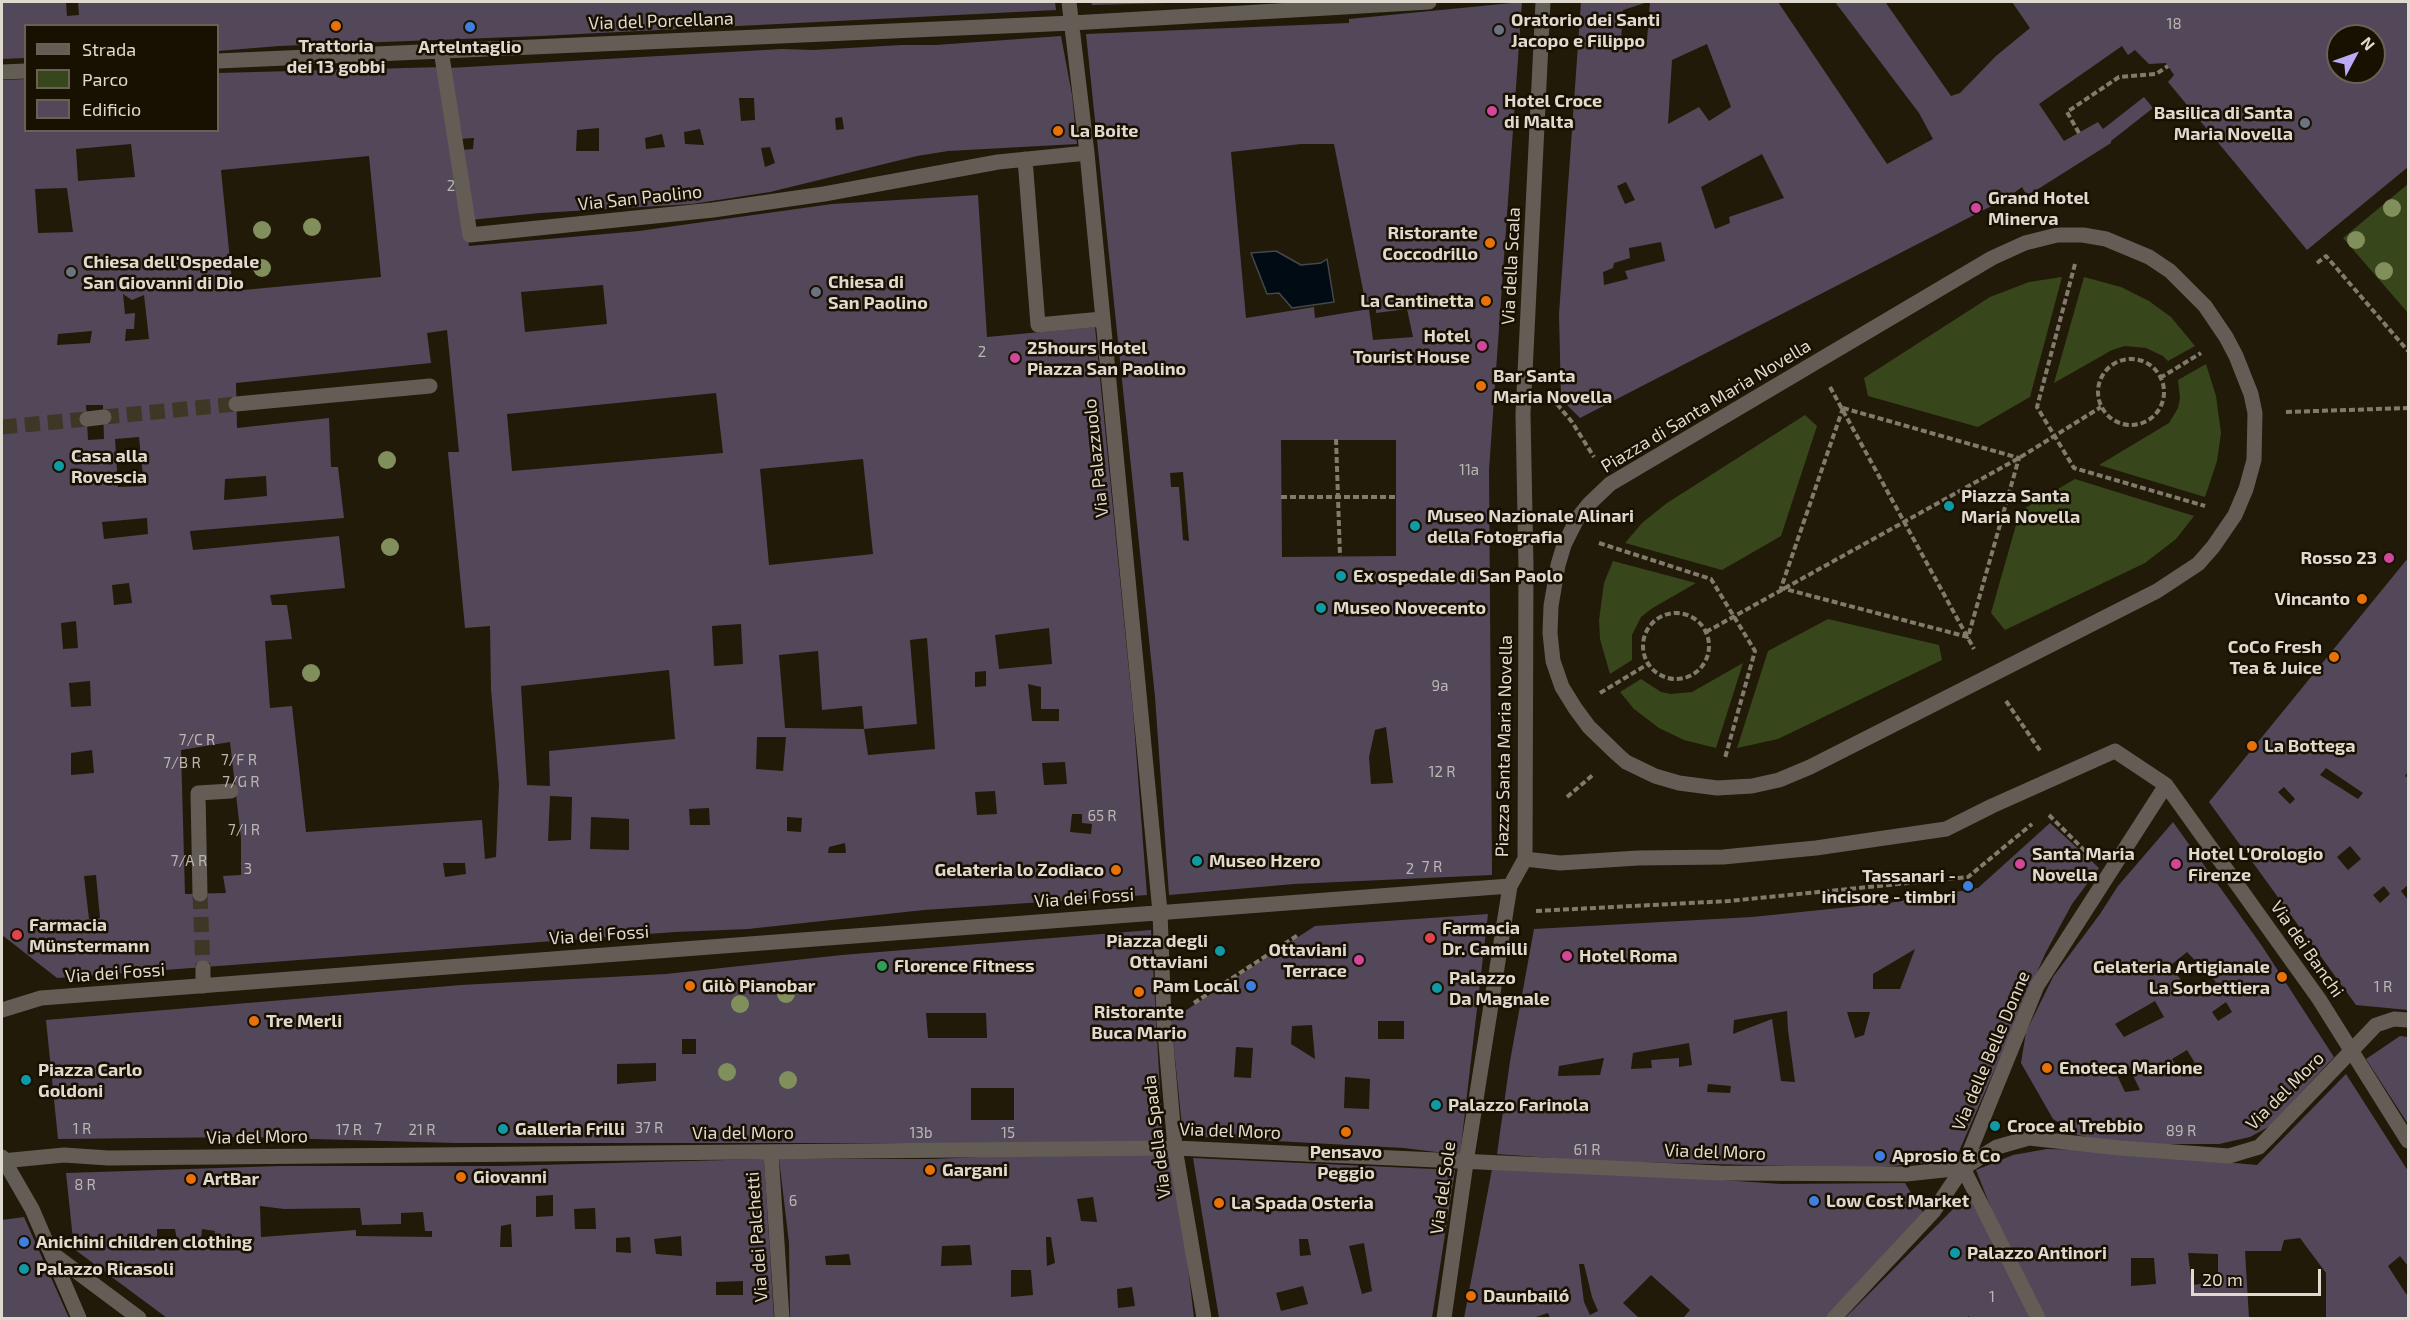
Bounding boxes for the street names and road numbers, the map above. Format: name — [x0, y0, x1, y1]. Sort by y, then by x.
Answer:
street label: Via del Porcellana — [588, 8, 734, 34]
street label: Via San Paolino — [577, 181, 703, 215]
street label: Via della Scala — [1497, 207, 1525, 325]
street label: Piazza di Santa Maria Novella — [1597, 335, 1815, 477]
street label: Via Palazzuolo — [1079, 398, 1113, 518]
street label: Piazza Santa Maria Novella — [1491, 635, 1517, 857]
street label: Via dei Fossi — [1033, 884, 1135, 912]
street label: Via dei Banchi — [2266, 897, 2348, 1001]
street label: Via dei Fossi — [548, 921, 650, 949]
street label: Via dei Fossi — [64, 959, 166, 987]
street label: Via delle Belle Donne — [1948, 968, 2034, 1134]
street label: Via del Moro — [2241, 1047, 2329, 1135]
street label: Via della Spada — [1139, 1074, 1175, 1200]
street label: Via del Moro — [1179, 1118, 1281, 1144]
street label: Via del Moro — [692, 1122, 794, 1144]
street label: Via del Moro — [206, 1125, 308, 1149]
street label: Via del Moro — [1664, 1139, 1766, 1165]
street label: Via del Sole — [1426, 1140, 1460, 1236]
street label: Via dei Palchetti — [742, 1171, 772, 1303]

